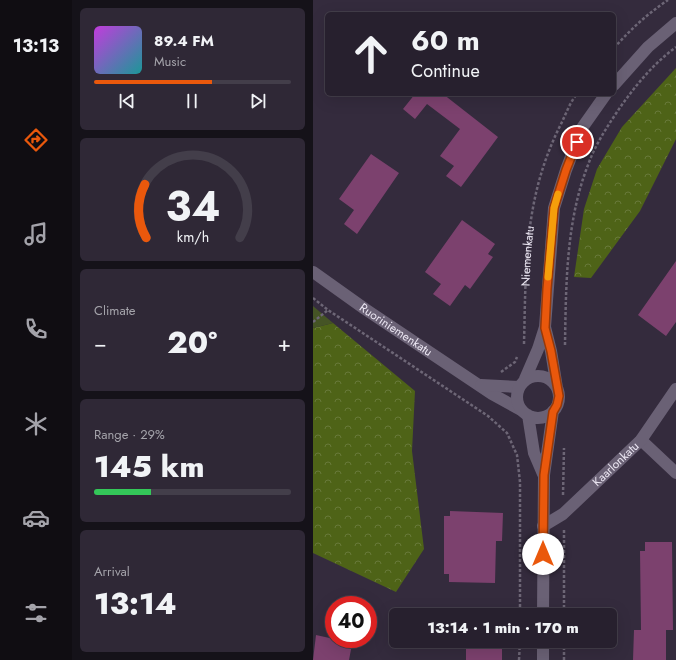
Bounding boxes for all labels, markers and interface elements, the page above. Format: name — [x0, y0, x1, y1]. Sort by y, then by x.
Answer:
text: 60 m — [411, 20, 480, 61]
icon: ahead — [345, 28, 397, 80]
text: 89.4 FM — [154, 30, 214, 52]
text: 13:13 — [13, 33, 59, 59]
text: Music — [154, 52, 186, 71]
text: Continue — [411, 58, 480, 84]
icon: previous — [116, 90, 138, 112]
icon: pause — [181, 90, 203, 112]
icon: next — [247, 90, 269, 112]
pin — [560, 125, 594, 159]
icon: directions — [22, 126, 50, 154]
icon: arrive — [566, 131, 588, 153]
text: 34 — [165, 175, 220, 236]
icon: music — [22, 220, 50, 248]
street label: Niemenkatu — [516, 225, 539, 287]
text: km/h — [176, 226, 209, 246]
street label: Ruoriniemenkatu — [356, 299, 436, 361]
text: Climate — [94, 301, 135, 320]
icon: phone — [22, 315, 50, 343]
text: 20° — [167, 321, 217, 364]
text: − — [94, 327, 107, 359]
text: + — [277, 327, 291, 359]
icon: climate — [22, 410, 50, 438]
text: Range · 29% — [94, 425, 165, 444]
street label: Kaarlonkatu — [588, 437, 643, 491]
text: 145 km — [94, 445, 204, 488]
icon: car — [22, 504, 50, 532]
position arrow — [522, 533, 564, 575]
text: Arrival — [94, 562, 130, 581]
text: 13:14 — [94, 582, 177, 625]
speed limit sign: 40 — [325, 596, 377, 648]
icon: filters — [22, 599, 50, 627]
text: 13:14 · 1 min · 170 m — [427, 617, 579, 639]

